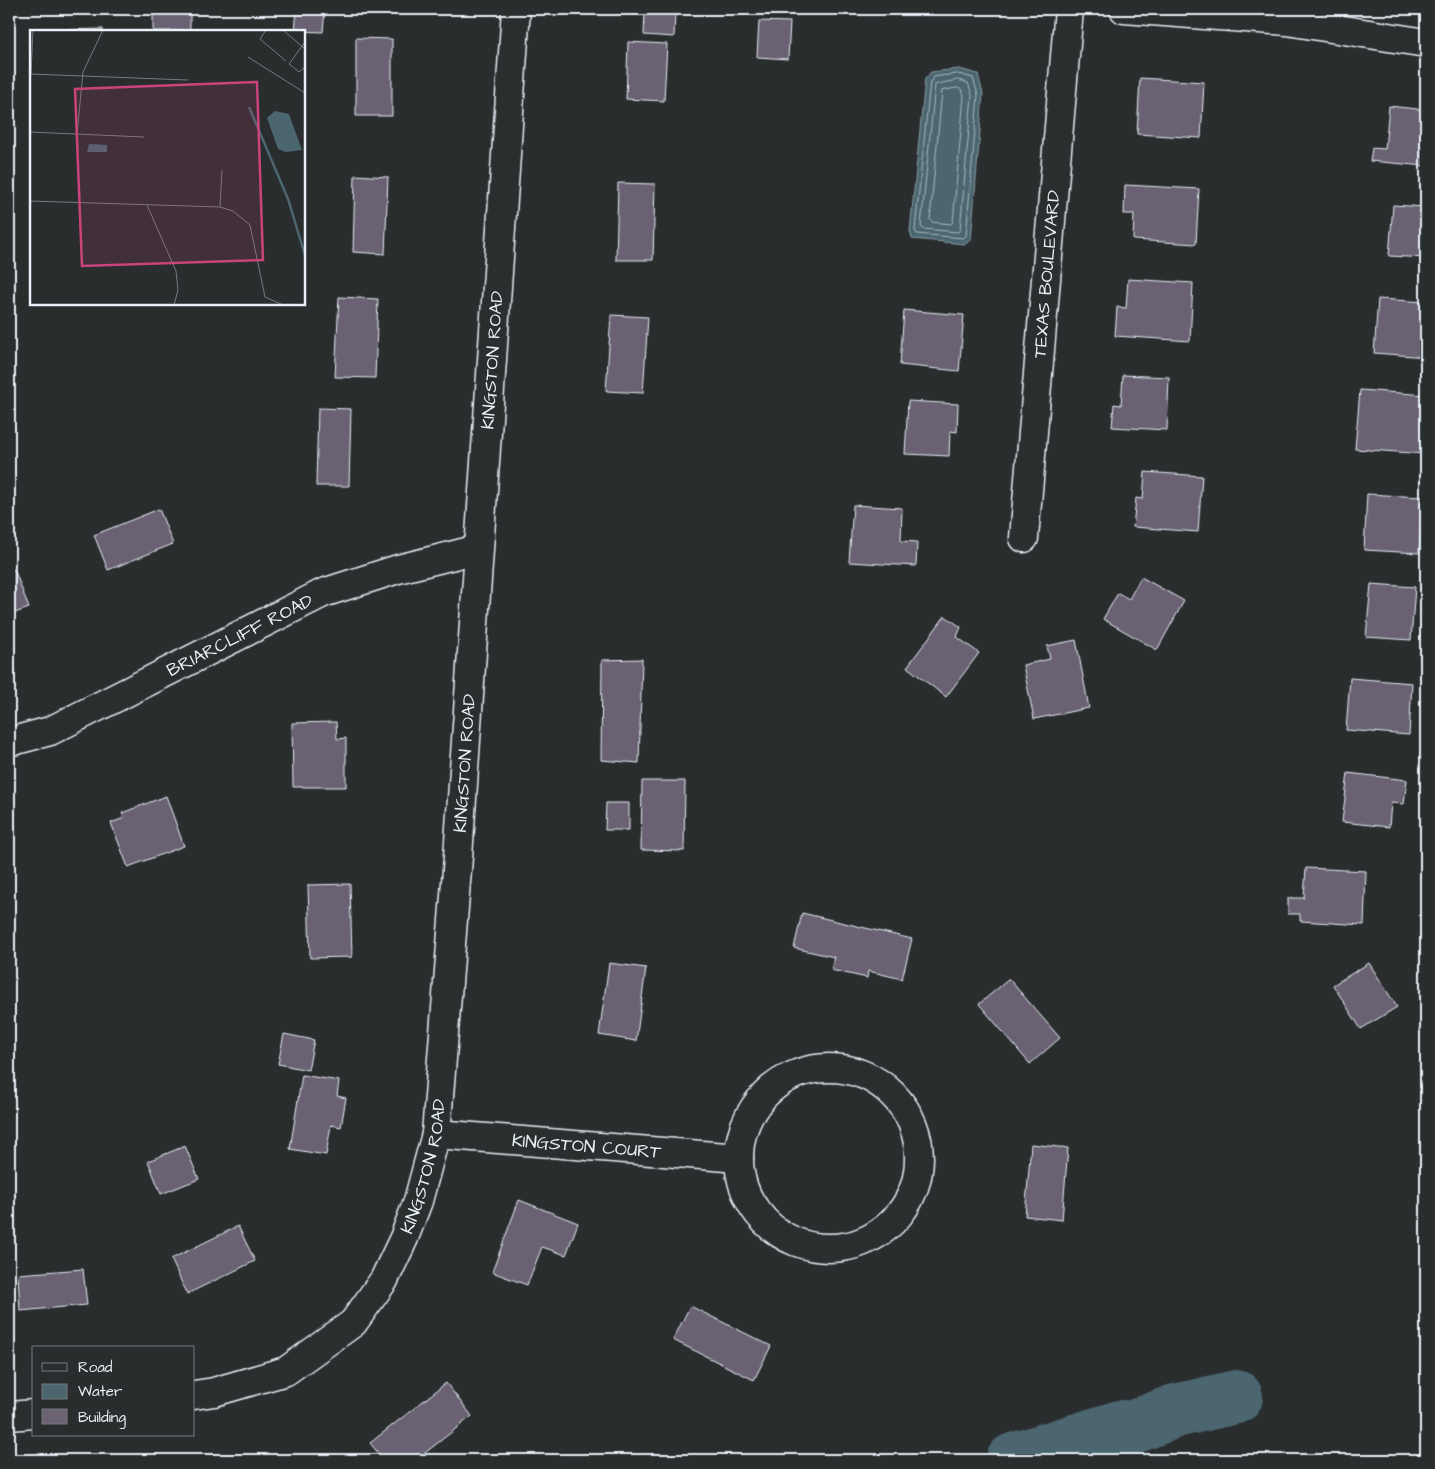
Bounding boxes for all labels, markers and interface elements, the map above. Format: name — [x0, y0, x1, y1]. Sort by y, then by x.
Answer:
inset map — [30, 30, 305, 305]
street label: TEXAS BOULEVARD — [1027, 189, 1066, 359]
street label: KINGSTON ROAD — [475, 290, 509, 430]
street label: BRIARCLIFF ROAD — [162, 587, 317, 683]
street label: KINGSTON ROAD — [447, 693, 482, 833]
street label: KINGSTON ROAD — [394, 1097, 451, 1237]
street label: KINGSTON COURT — [511, 1128, 663, 1164]
legend — [32, 1346, 195, 1436]
text: Road — [78, 1357, 113, 1378]
text: Water — [78, 1381, 122, 1402]
text: Building — [78, 1407, 126, 1429]

